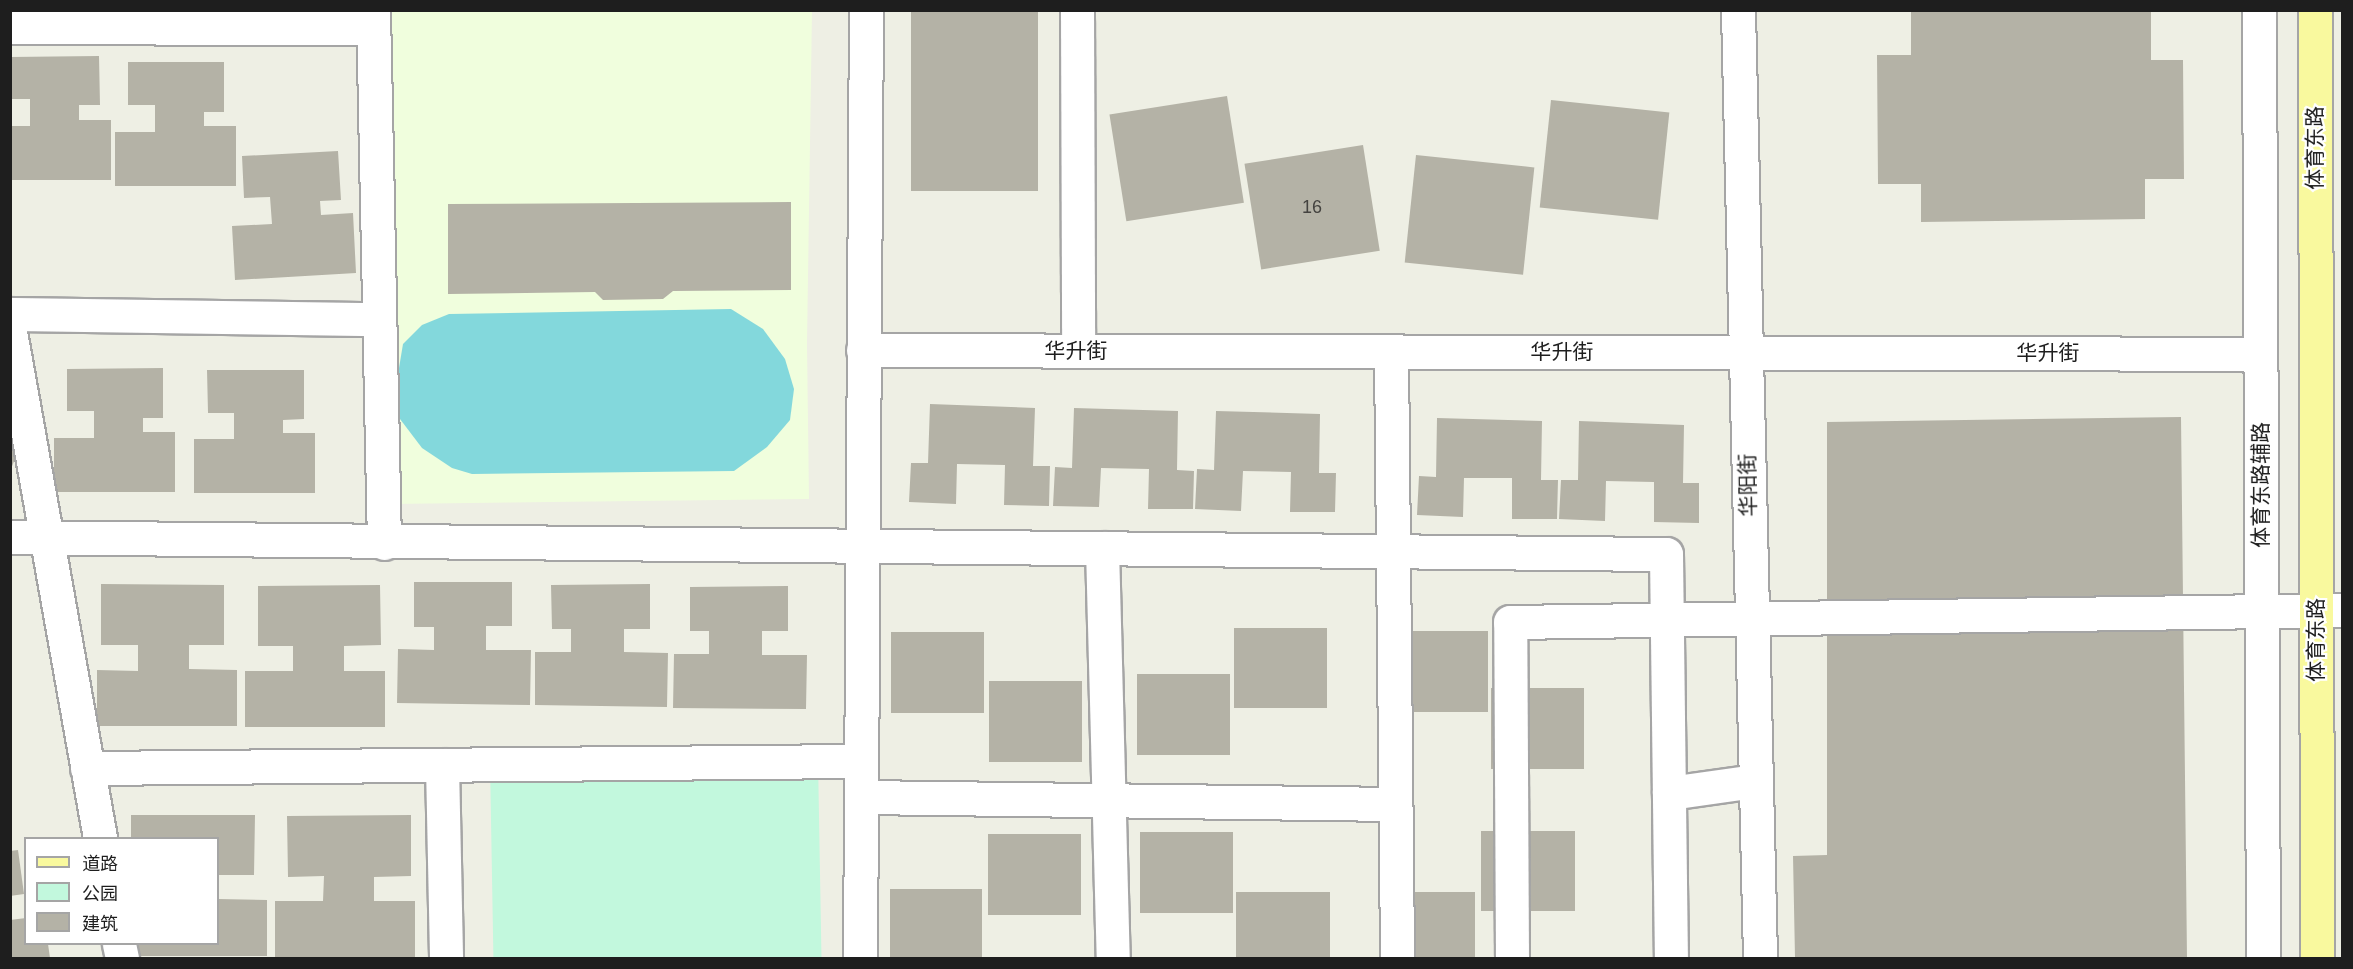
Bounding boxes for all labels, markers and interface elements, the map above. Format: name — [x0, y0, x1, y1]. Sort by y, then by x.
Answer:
street label: 体育东路 — [2302, 106, 2328, 190]
house number: 16 — [1302, 196, 1322, 218]
street label: 华升街 — [1045, 338, 1107, 364]
street label: 华升街 — [1531, 339, 1593, 365]
street label: 华升街 — [2017, 340, 2079, 366]
street label: 体育东路辅路 — [2248, 422, 2274, 548]
street label: 华阳街 — [1735, 453, 1761, 517]
street label: 体育东路 — [2303, 598, 2329, 682]
legend — [24, 837, 219, 945]
text: 道路 — [82, 854, 118, 874]
text: 公园 — [82, 884, 118, 904]
text: 建筑 — [82, 914, 118, 934]

